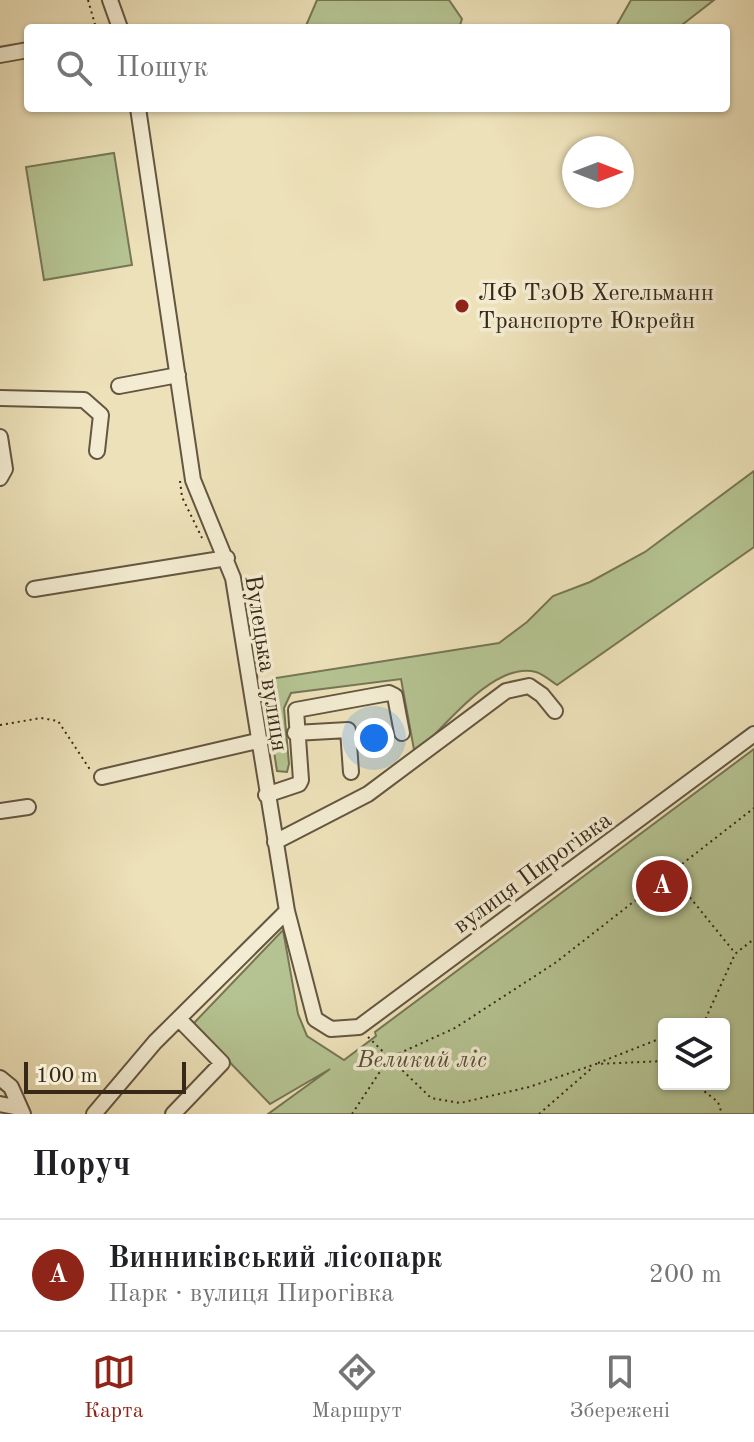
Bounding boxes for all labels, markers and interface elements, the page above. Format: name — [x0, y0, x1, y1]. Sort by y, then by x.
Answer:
search box — [24, 24, 730, 112]
icon: search — [52, 46, 96, 90]
text: Пошук — [116, 53, 208, 83]
north arrow — [562, 136, 634, 208]
place label: ЛФ ТзОВ Хегельманн Транспорте Юкрейн — [478, 282, 714, 334]
marker: ЛФ ТзОВ Хегельманн Транспорте Юкрейн — [453, 297, 471, 315]
street label: Вулецька вулиця — [239, 573, 291, 753]
your location — [354, 718, 394, 758]
street label: вулиця Пирогівка — [450, 808, 617, 939]
pin: A — [636, 856, 688, 916]
map controls — [658, 1018, 730, 1090]
button: layers — [658, 1018, 730, 1090]
park label: Великий ліс — [356, 1049, 487, 1073]
scale bar — [24, 1058, 186, 1094]
text: 100 m — [36, 1065, 98, 1087]
text: Поруч — [32, 1149, 131, 1183]
text: Винниківський лісопарк — [108, 1244, 442, 1274]
text: A — [48, 1262, 68, 1288]
text: 200 m — [649, 1262, 722, 1288]
text: Парк · вулиця Пирогівка — [108, 1281, 394, 1307]
tab: Карта — [84, 1350, 144, 1425]
tab: Маршрут — [311, 1350, 402, 1425]
tab: Збережені — [570, 1350, 670, 1425]

